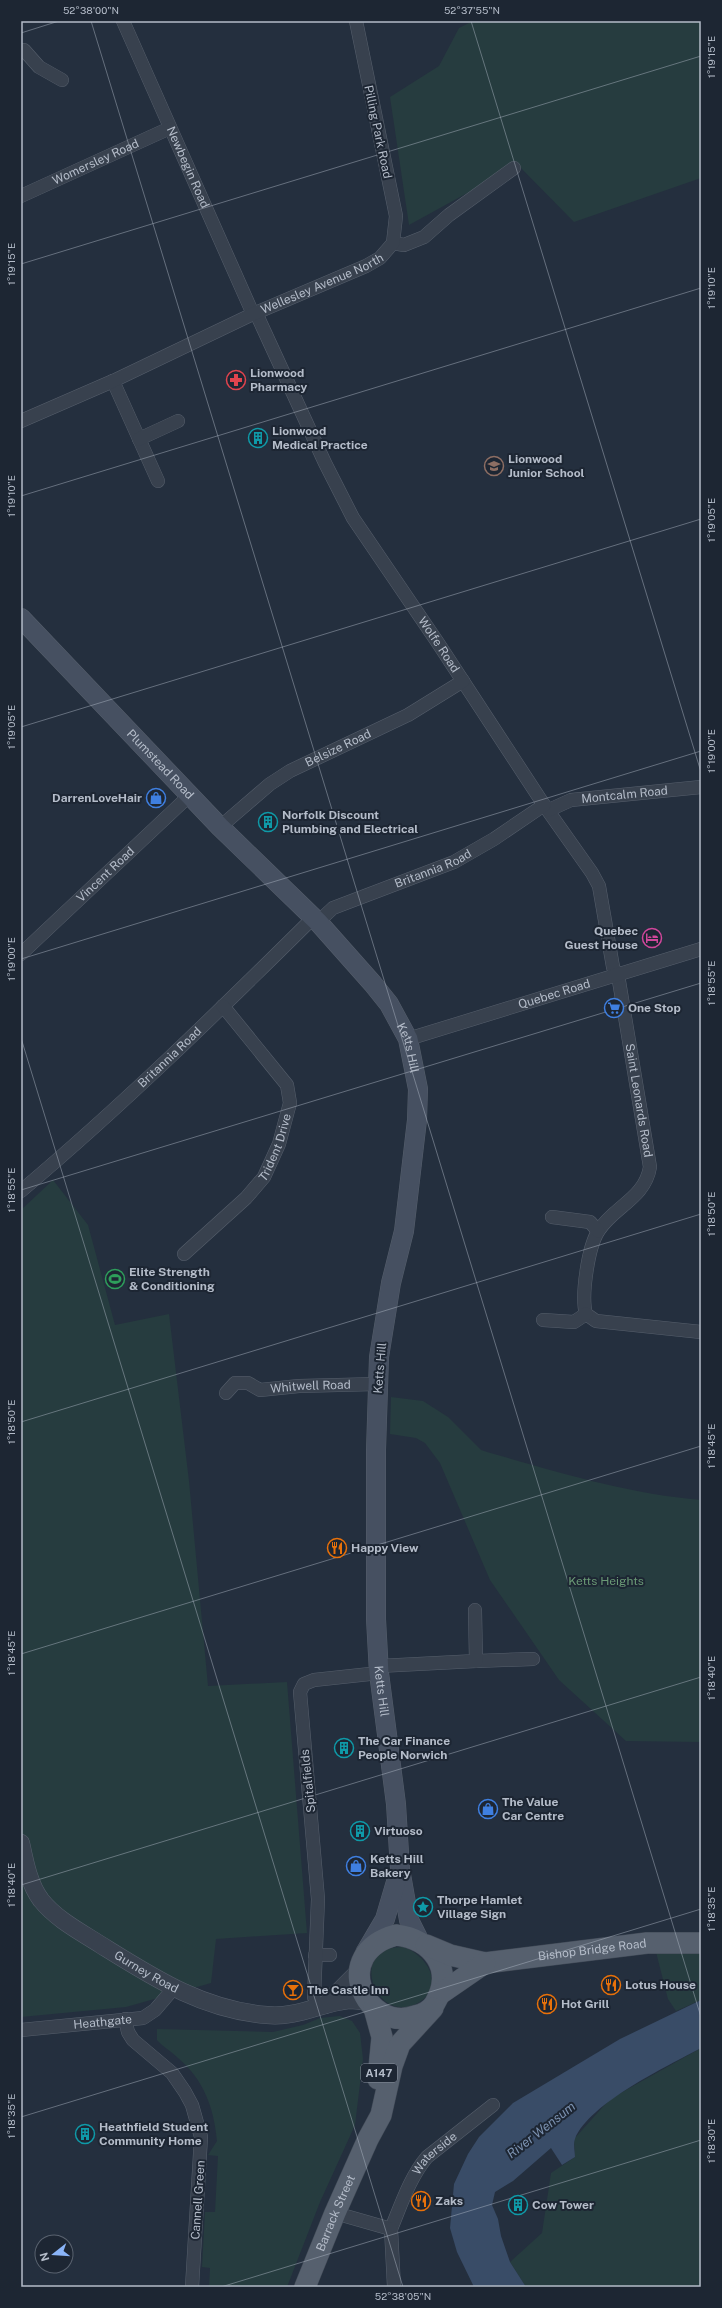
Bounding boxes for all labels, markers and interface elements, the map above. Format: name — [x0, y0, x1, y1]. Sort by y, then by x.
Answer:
text: 52°38'00"N — [63, 4, 119, 16]
text: 52°37'55"N — [444, 4, 500, 16]
text: 1°19'15"E — [705, 36, 717, 78]
street label: Pilling Park Road — [361, 84, 395, 180]
street label: Newbegin Road — [164, 124, 212, 210]
street label: Womersley Road — [50, 136, 141, 188]
text: 1°19'15"E — [5, 243, 17, 285]
street label: Wellesley Avenue North — [259, 250, 386, 317]
text: 1°19'10"E — [705, 267, 717, 309]
place label: Lionwood Pharmacy — [250, 366, 308, 394]
pharmacy icon: Lionwood Pharmacy — [225, 369, 247, 391]
place label: Lionwood Medical Practice — [272, 424, 368, 452]
building icon: Lionwood Medical Practice — [247, 427, 269, 449]
place label: Lionwood Junior School — [508, 452, 585, 480]
school or university icon: Lionwood Junior School — [483, 455, 505, 477]
text: 1°19'10"E — [5, 475, 17, 517]
text: 1°19'05"E — [705, 498, 717, 542]
street label: Wolfe Road — [415, 614, 462, 675]
text: 1°19'05"E — [5, 705, 17, 749]
street label: Plumstead Road — [124, 727, 197, 802]
street label: Belsize Road — [303, 727, 373, 770]
text: 1°19'00"E — [705, 729, 717, 773]
street label: Montcalm Road — [581, 783, 669, 806]
shop icon: DarrenLoveHair — [145, 787, 167, 809]
place label: DarrenLoveHair — [52, 791, 142, 805]
place label: Norfolk Discount Plumbing and Electrical — [282, 808, 418, 836]
building icon: Norfolk Discount Plumbing and Electrical — [257, 811, 279, 833]
street label: Vincent Road — [74, 844, 137, 905]
street label: Britannia Road — [393, 846, 474, 891]
place label: Quebec Guest House — [565, 924, 638, 952]
hotel icon: Quebec Guest House — [641, 927, 663, 949]
text: 1°19'00"E — [5, 937, 17, 981]
text: 1°18'55"E — [705, 961, 717, 1006]
street label: Quebec Road — [517, 976, 592, 1012]
supermarket icon: One Stop — [603, 997, 625, 1019]
place label: One Stop — [628, 1001, 681, 1015]
street label: Ketts Hill — [394, 1021, 422, 1074]
street label: Britannia Road — [135, 1024, 204, 1090]
street label: Saint Leonards Road — [623, 1042, 655, 1158]
street label: Trident Drive — [256, 1112, 294, 1185]
text: 1°18'55"E — [5, 1168, 17, 1213]
text: 1°18'50"E — [705, 1192, 717, 1236]
place label: Elite Strength & Conditioning — [129, 1265, 215, 1293]
sports icon: Elite Strength & Conditioning — [104, 1268, 126, 1290]
street label: Ketts Hill — [371, 1341, 389, 1394]
street label: Whitwell Road — [270, 1378, 351, 1396]
text: 1°18'50"E — [5, 1400, 17, 1444]
text: 1°18'45"E — [705, 1424, 717, 1468]
restaurant icon: Happy View — [326, 1537, 348, 1559]
place label: Happy View — [351, 1541, 419, 1555]
park label: Ketts Heights — [568, 1574, 644, 1588]
text: 1°18'45"E — [5, 1631, 17, 1675]
text: 1°18'40"E — [705, 1656, 717, 1700]
street label: Ketts Hill — [372, 1665, 392, 1718]
place label: The Car Finance People Norwich — [358, 1734, 450, 1762]
building icon: The Car Finance People Norwich — [333, 1737, 355, 1759]
street label: Spitalfields — [298, 1749, 318, 1813]
place label: The Value Car Centre — [502, 1795, 564, 1823]
shop icon: The Value Car Centre — [477, 1798, 499, 1820]
building icon: Virtuoso — [349, 1820, 371, 1842]
place label: Virtuoso — [374, 1824, 423, 1838]
place label: Ketts Hill Bakery — [370, 1852, 424, 1880]
shop icon: Ketts Hill Bakery — [345, 1855, 367, 1877]
text: 1°18'40"E — [5, 1863, 17, 1907]
text: 1°18'35"E — [705, 1887, 717, 1931]
place label: Thorpe Hamlet Village Sign — [437, 1893, 522, 1921]
place icon: Thorpe Hamlet Village Sign — [412, 1896, 434, 1918]
street label: Bishop Bridge Road — [537, 1936, 647, 1963]
street label: Gurney Road — [112, 1948, 181, 1996]
restaurant icon: Lotus House — [600, 1974, 622, 1996]
place label: Lotus House — [625, 1978, 696, 1992]
bar icon: The Castle Inn — [282, 1979, 304, 2001]
place label: The Castle Inn — [307, 1983, 389, 1997]
restaurant icon: Hot Grill — [536, 1993, 558, 2015]
place label: Hot Grill — [561, 1997, 610, 2011]
street label: Heathgate — [73, 2012, 133, 2032]
road number: A147 — [361, 2064, 397, 2082]
text: 1°18'35"E — [5, 2094, 17, 2138]
water label: River Wensum — [504, 2099, 578, 2161]
text: 1°18'30"E — [705, 2119, 717, 2163]
place label: Heathfield Student Community Home — [99, 2120, 208, 2148]
building icon: Heathfield Student Community Home — [74, 2123, 96, 2145]
street label: Waterside — [409, 2129, 460, 2177]
street label: Cannell Green — [188, 2160, 208, 2240]
street label: Barrack Street — [313, 2172, 358, 2253]
restaurant icon: Zaks — [410, 2190, 432, 2212]
place label: Zaks — [435, 2194, 463, 2208]
building icon: Cow Tower — [507, 2194, 529, 2216]
place label: Cow Tower — [532, 2198, 594, 2212]
north arrow — [34, 2234, 74, 2274]
text: N — [37, 2251, 51, 2263]
text: 52°38'05"N — [375, 2290, 431, 2302]

